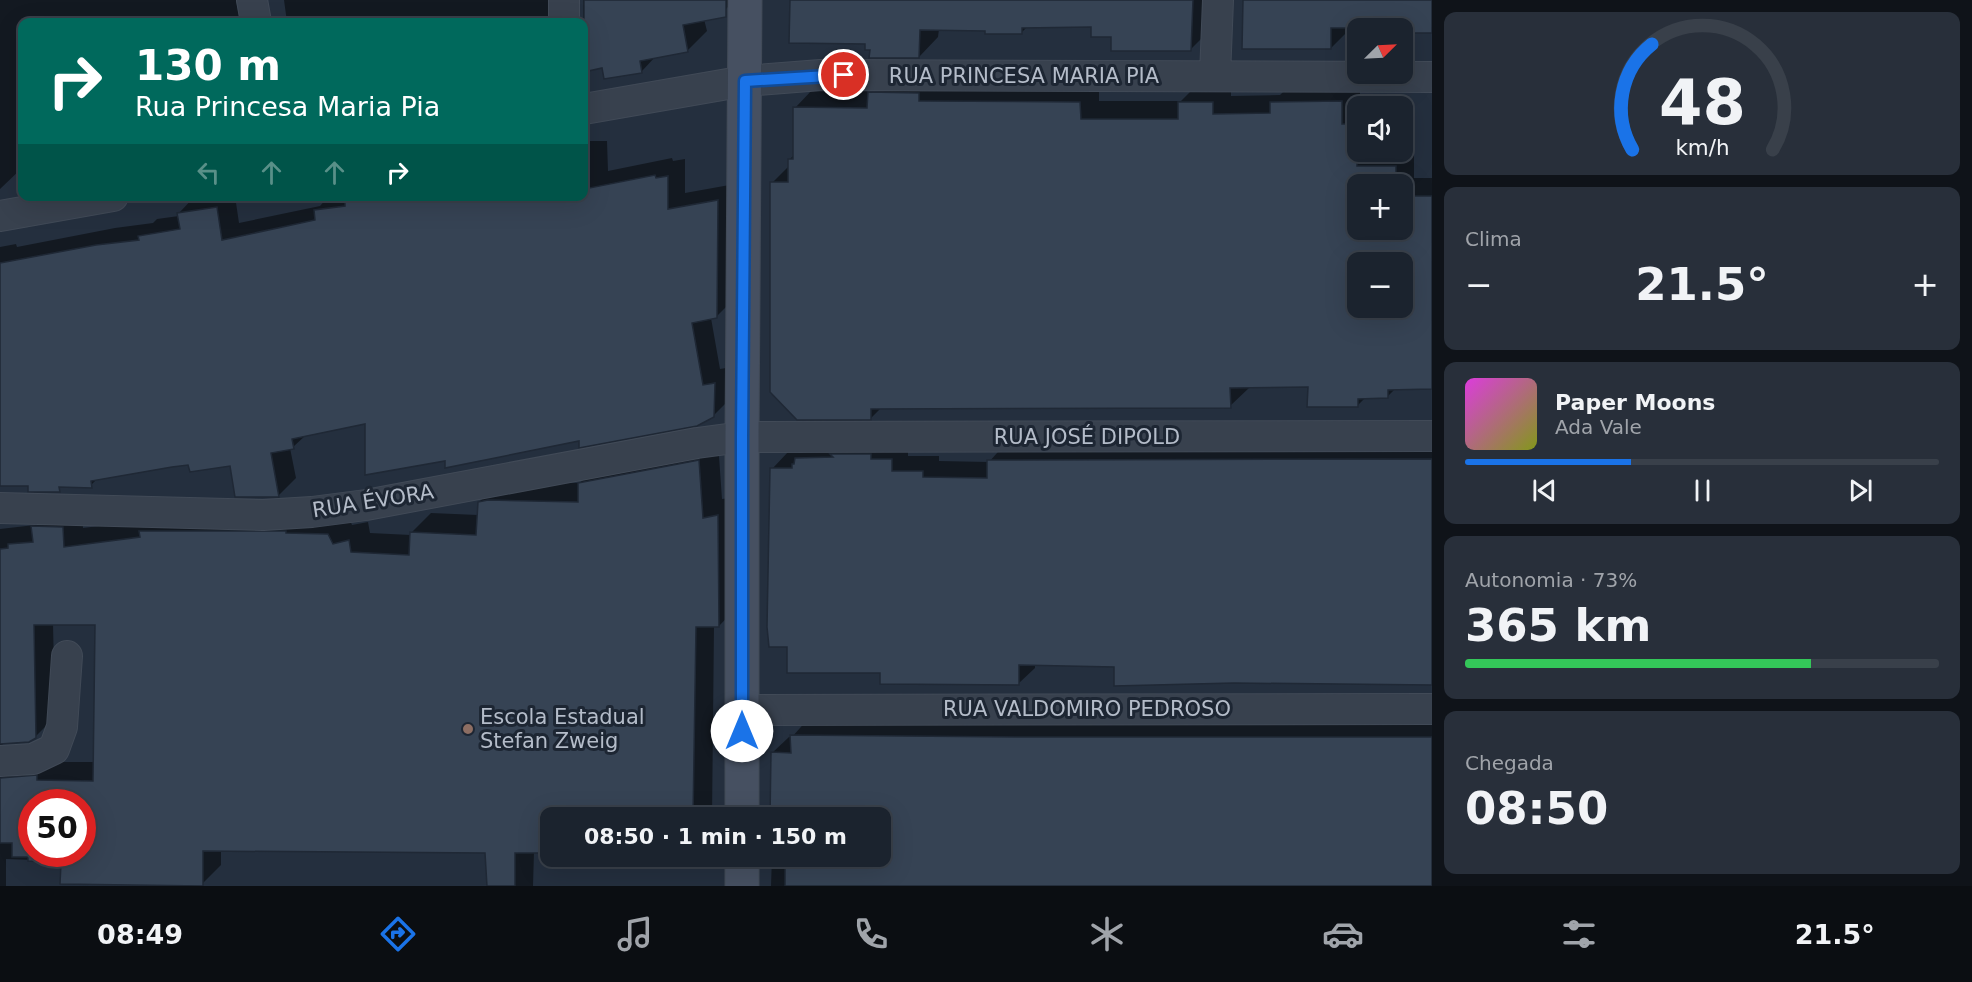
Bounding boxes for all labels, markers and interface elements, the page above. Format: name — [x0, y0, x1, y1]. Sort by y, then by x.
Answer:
north arrow — [1347, 18, 1413, 84]
map controls — [1347, 18, 1413, 318]
text: 130 m — [135, 41, 281, 90]
icon: right — [36, 42, 114, 120]
pin — [818, 49, 869, 100]
icon: arrive — [827, 58, 860, 91]
street label: RUA PRINCESA MARIA PIA — [889, 64, 1160, 88]
text: 48 — [1659, 67, 1745, 140]
text: Rua Princesa Maria Pia — [135, 91, 440, 122]
button: sound — [1347, 96, 1413, 162]
text: km/h — [1675, 136, 1729, 161]
icon: left — [192, 156, 225, 189]
icon: ahead — [255, 156, 288, 189]
icon: ahead — [318, 156, 351, 189]
icon: right — [381, 156, 414, 189]
button: + — [1347, 174, 1413, 240]
text: Clima — [1465, 227, 1522, 251]
button: − — [1347, 252, 1413, 318]
text: 21.5° — [1635, 258, 1769, 311]
text: − — [1465, 265, 1493, 304]
text: + — [1911, 265, 1939, 304]
text: Paper Moons — [1555, 390, 1715, 415]
text: Ada Vale — [1555, 415, 1642, 439]
street label: RUA JOSÉ DIPOLD — [994, 424, 1180, 449]
icon: previous — [1528, 474, 1561, 507]
icon: pause — [1686, 474, 1719, 507]
icon: next — [1844, 474, 1877, 507]
street label: RUA ÉVORA — [310, 478, 436, 522]
text: Autonomia · 73% — [1465, 568, 1637, 592]
text: 365 km — [1465, 599, 1651, 652]
street label: RUA VALDOMIRO PEDROSO — [943, 697, 1231, 721]
position arrow — [710, 699, 774, 763]
place label: Escola Estadual Stefan Zweig — [480, 705, 645, 753]
marker: Escola Estadual Stefan Zweig — [461, 722, 475, 736]
text: Chegada — [1465, 751, 1554, 775]
text: 08:50 — [1465, 782, 1608, 835]
speed limit sign: 50 — [18, 789, 96, 867]
text: 08:50 · 1 min · 150 m — [584, 824, 847, 849]
icon: directions — [377, 913, 419, 955]
icon: music — [614, 913, 656, 955]
icon: phone — [850, 913, 892, 955]
icon: climate — [1086, 913, 1128, 955]
icon: car — [1322, 913, 1364, 955]
icon: filters — [1558, 913, 1600, 955]
text: 08:49 — [97, 919, 183, 950]
text: 21.5° — [1795, 919, 1875, 950]

